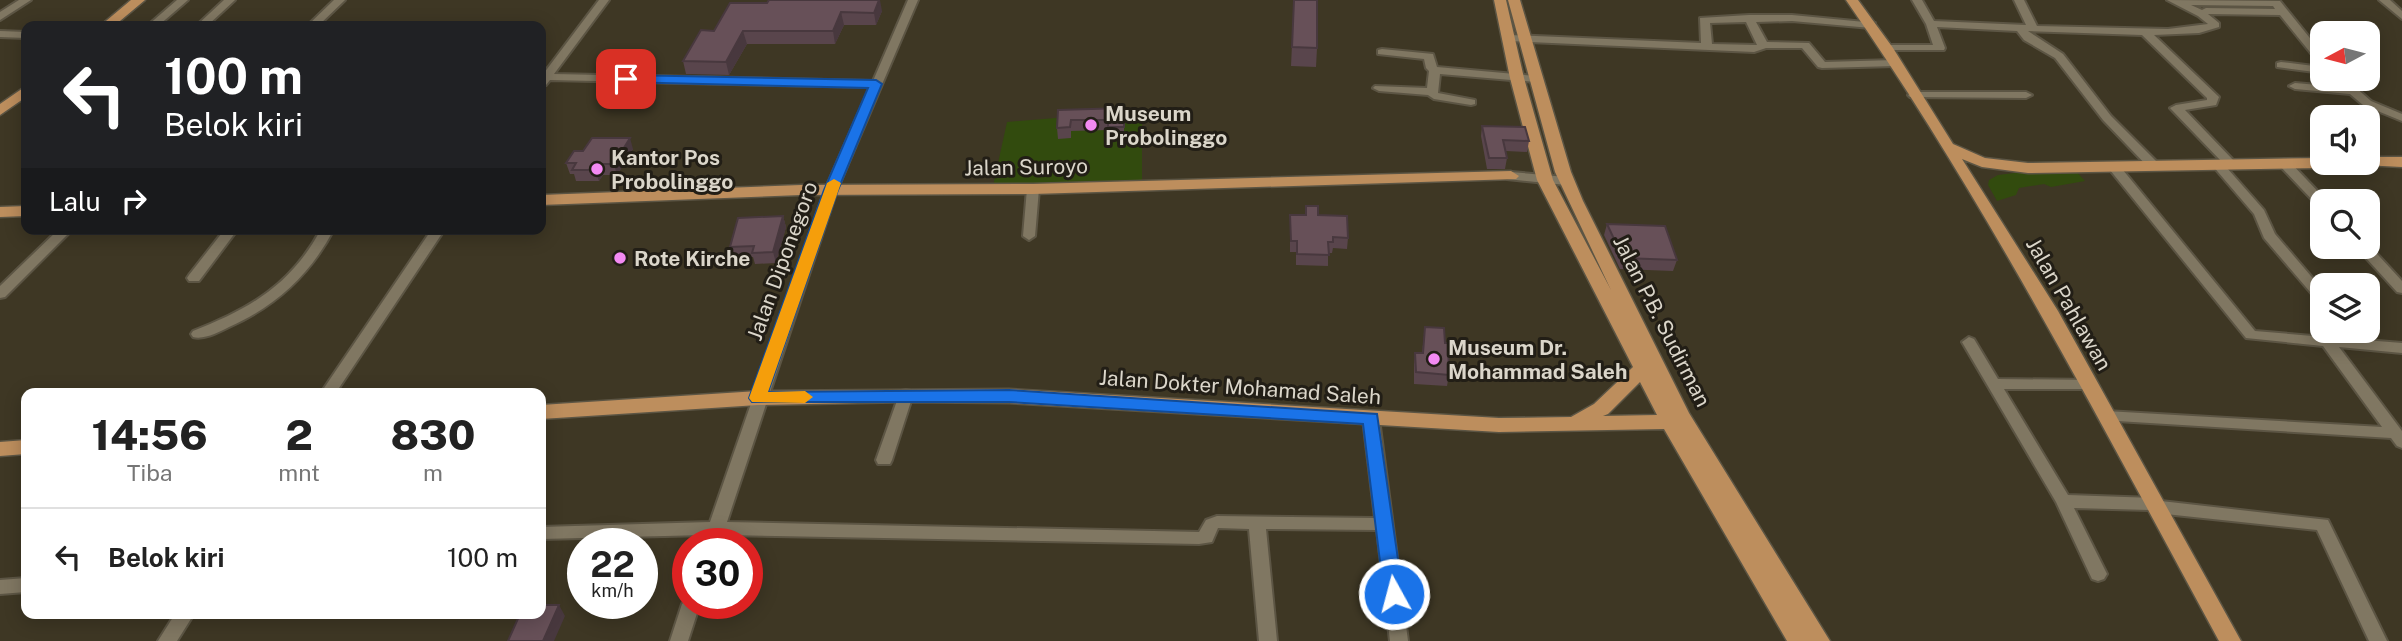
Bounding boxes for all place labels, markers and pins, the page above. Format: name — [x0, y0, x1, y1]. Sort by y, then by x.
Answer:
pin — [596, 49, 656, 109]
place label: Museum Probolinggo — [1105, 101, 1227, 150]
marker: Museum Probolinggo — [1083, 117, 1099, 133]
place label: Kantor Pos Probolinggo — [611, 145, 733, 194]
marker: Kantor Pos Probolinggo — [589, 161, 605, 177]
place label: Rote Kirche — [634, 246, 750, 271]
marker: Rote Kirche — [612, 250, 628, 266]
place label: Museum Dr. Mohammad Saleh — [1448, 335, 1627, 384]
marker: Museum Dr. Mohammad Saleh — [1426, 351, 1442, 367]

